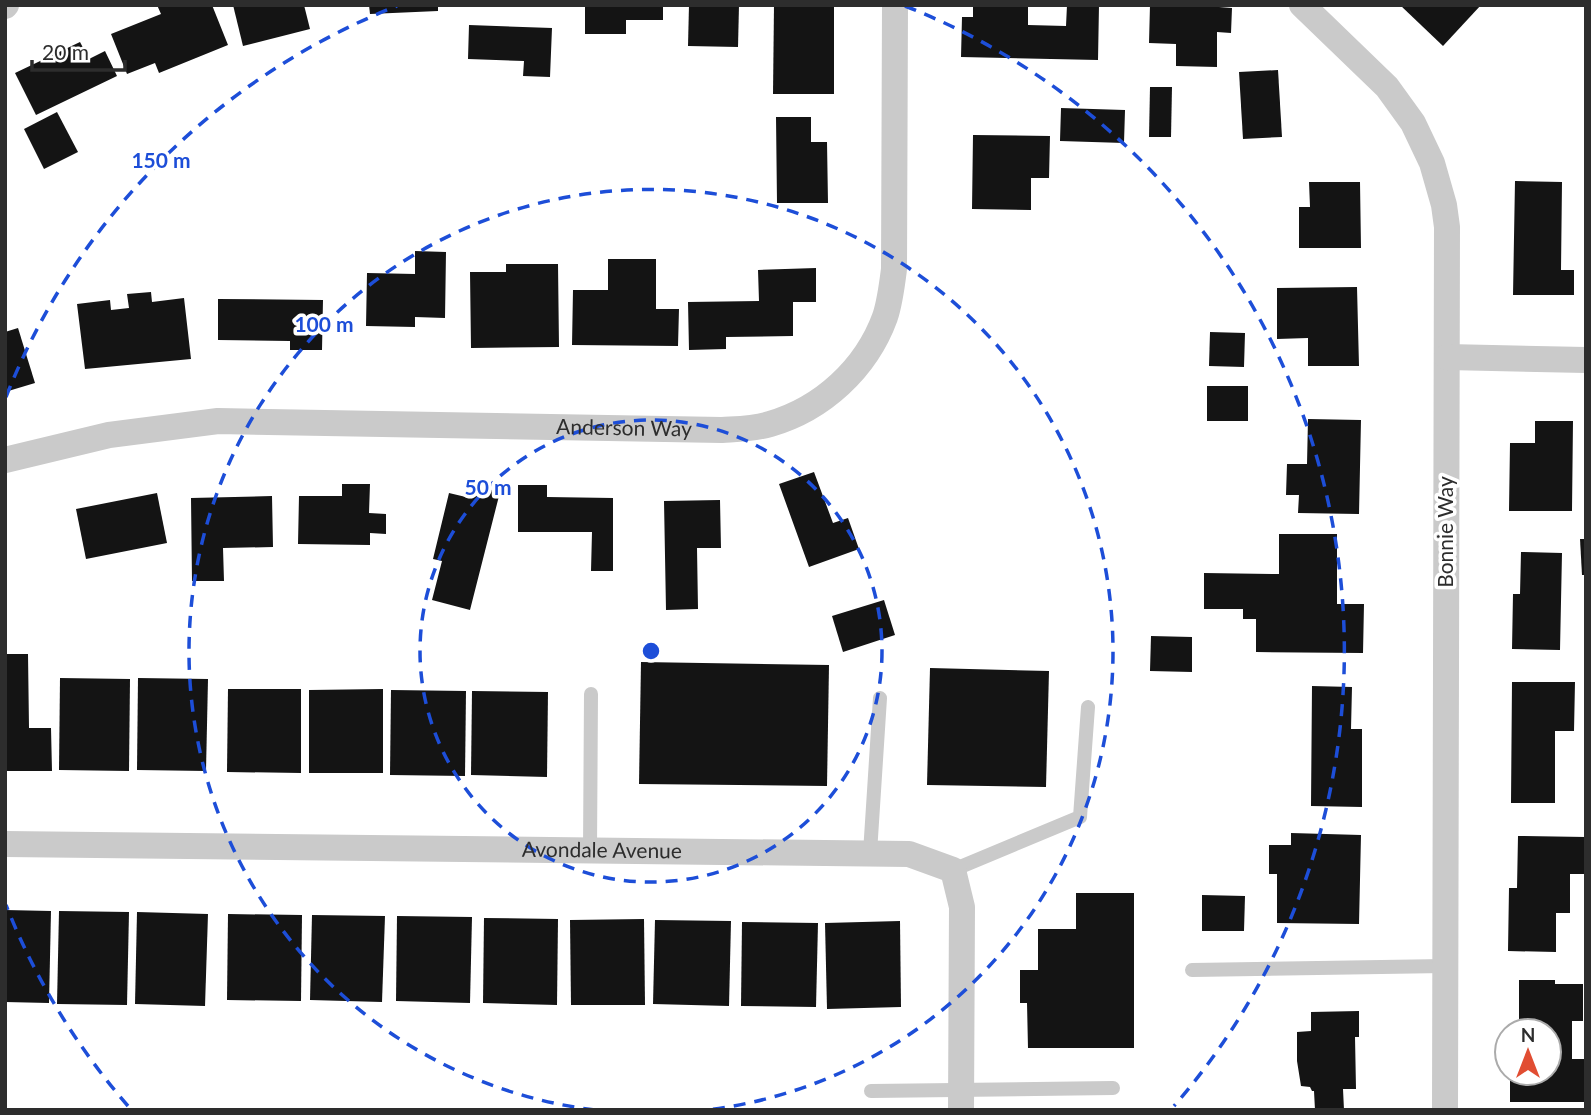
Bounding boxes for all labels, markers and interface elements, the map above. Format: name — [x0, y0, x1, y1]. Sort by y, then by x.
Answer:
scale bar — [32, 28, 124, 72]
text: 20 m — [42, 39, 89, 64]
text: 150 m — [131, 147, 191, 172]
text: 100 m — [294, 311, 354, 336]
street label: Anderson Way — [556, 413, 692, 440]
text: 50 m — [464, 474, 512, 499]
street label: Bonnie Way — [1432, 476, 1457, 588]
centre of rings — [639, 639, 663, 663]
street label: Avondale Avenue — [522, 836, 682, 862]
north arrow — [1493, 1017, 1563, 1087]
text: N — [1521, 1023, 1535, 1046]

